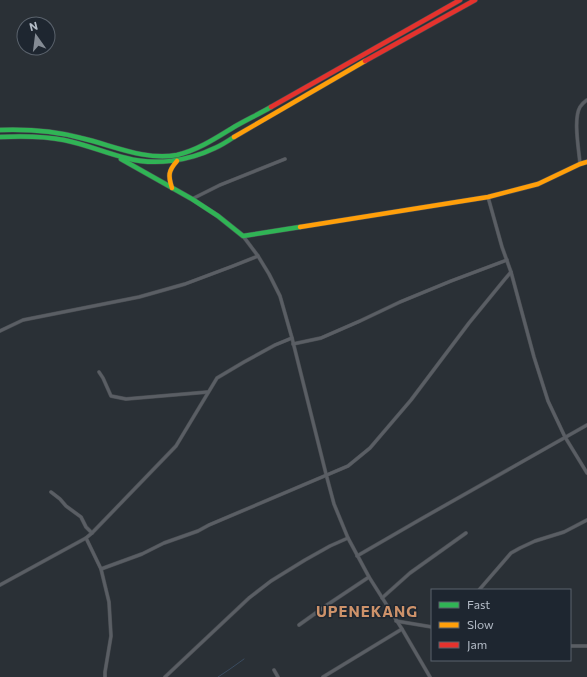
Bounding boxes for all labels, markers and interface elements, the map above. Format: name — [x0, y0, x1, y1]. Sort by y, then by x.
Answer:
north arrow — [16, 16, 56, 56]
text: N — [28, 19, 39, 33]
legend — [431, 589, 571, 661]
text: Fast — [467, 597, 490, 611]
district label: UPENEKANG — [316, 602, 418, 620]
text: Slow — [467, 617, 494, 631]
text: Jam — [467, 637, 487, 652]

